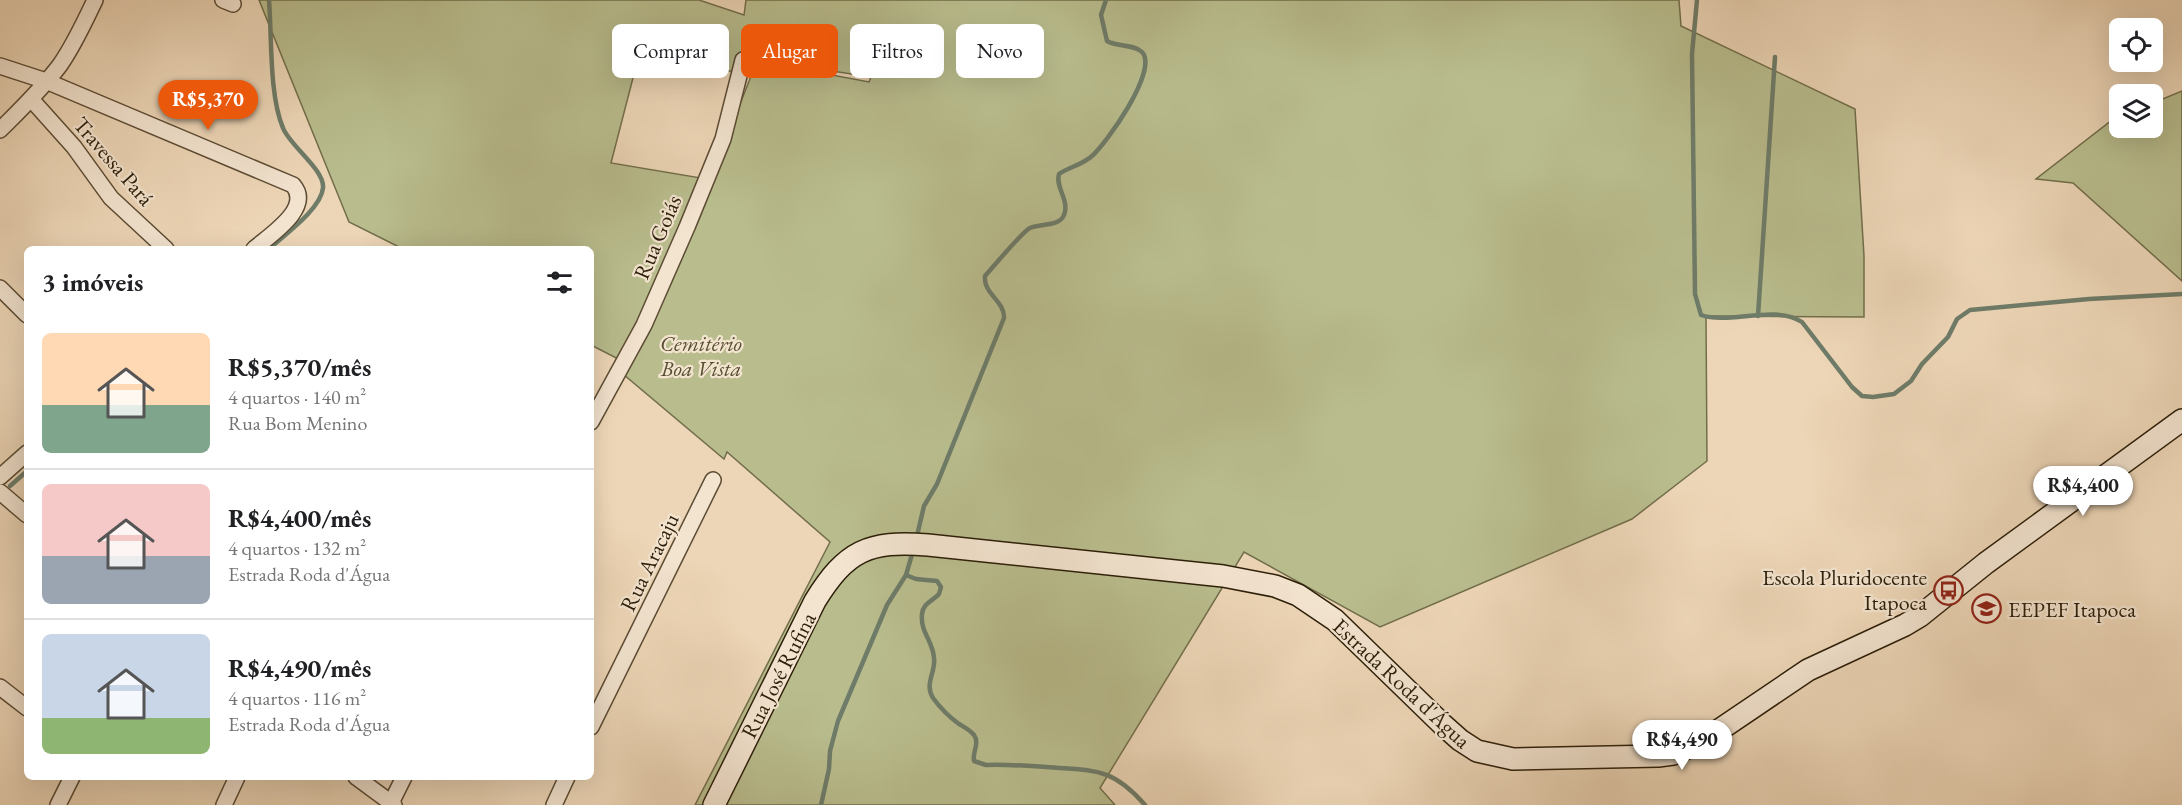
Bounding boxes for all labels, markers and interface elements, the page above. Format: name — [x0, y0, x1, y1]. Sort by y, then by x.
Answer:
map controls — [2109, 18, 2163, 138]
button: locate — [2109, 18, 2163, 72]
chip: Comprar — [612, 24, 729, 78]
chip: Alugar — [741, 24, 838, 78]
chip: Filtros — [850, 24, 944, 78]
chip: Novo — [956, 24, 1044, 78]
pin: R$5,370 — [153, 80, 263, 131]
button: layers — [2109, 84, 2163, 138]
text: R$5,370 — [172, 86, 244, 112]
street label: Travessa Pará — [67, 111, 161, 212]
street label: Rua Goiás — [627, 191, 688, 284]
text: 3 imóveis — [42, 265, 143, 299]
icon: filters — [543, 266, 576, 299]
park label: Cemitério Boa Vista — [660, 329, 742, 383]
text: R$5,370/mês — [228, 350, 371, 384]
icon: home — [90, 357, 162, 429]
text: 4 quartos · 140 m² — [228, 384, 366, 410]
text: Rua Bom Menino — [228, 410, 367, 436]
pin: R$4,400 — [2028, 466, 2138, 517]
text: R$4,400 — [2047, 472, 2119, 498]
text: R$4,400/mês — [228, 501, 371, 535]
icon: home — [90, 508, 162, 580]
street label: Rua Aracaju — [613, 508, 686, 616]
text: 4 quartos · 132 m² — [228, 535, 366, 561]
text: Estrada Roda d'Água — [228, 561, 390, 587]
place label: Escola Pluridocente Itapoca — [1762, 563, 1927, 617]
bus stop icon: Escola Pluridocente Itapoca — [1932, 574, 1964, 606]
school or university icon: EEPEF Itapoca — [1971, 593, 2003, 625]
place label: EEPEF Itapoca — [2008, 595, 2136, 624]
street label: Rua José Rufina — [734, 607, 823, 743]
street label: Estrada Roda d'Água — [1327, 612, 1477, 755]
text: R$4,490/mês — [228, 651, 371, 685]
icon: home — [90, 658, 162, 730]
text: 4 quartos · 116 m² — [228, 685, 366, 711]
text: Estrada Roda d'Água — [228, 711, 390, 737]
pin: R$4,490 — [1627, 720, 1737, 771]
text: R$4,490 — [1646, 726, 1718, 752]

